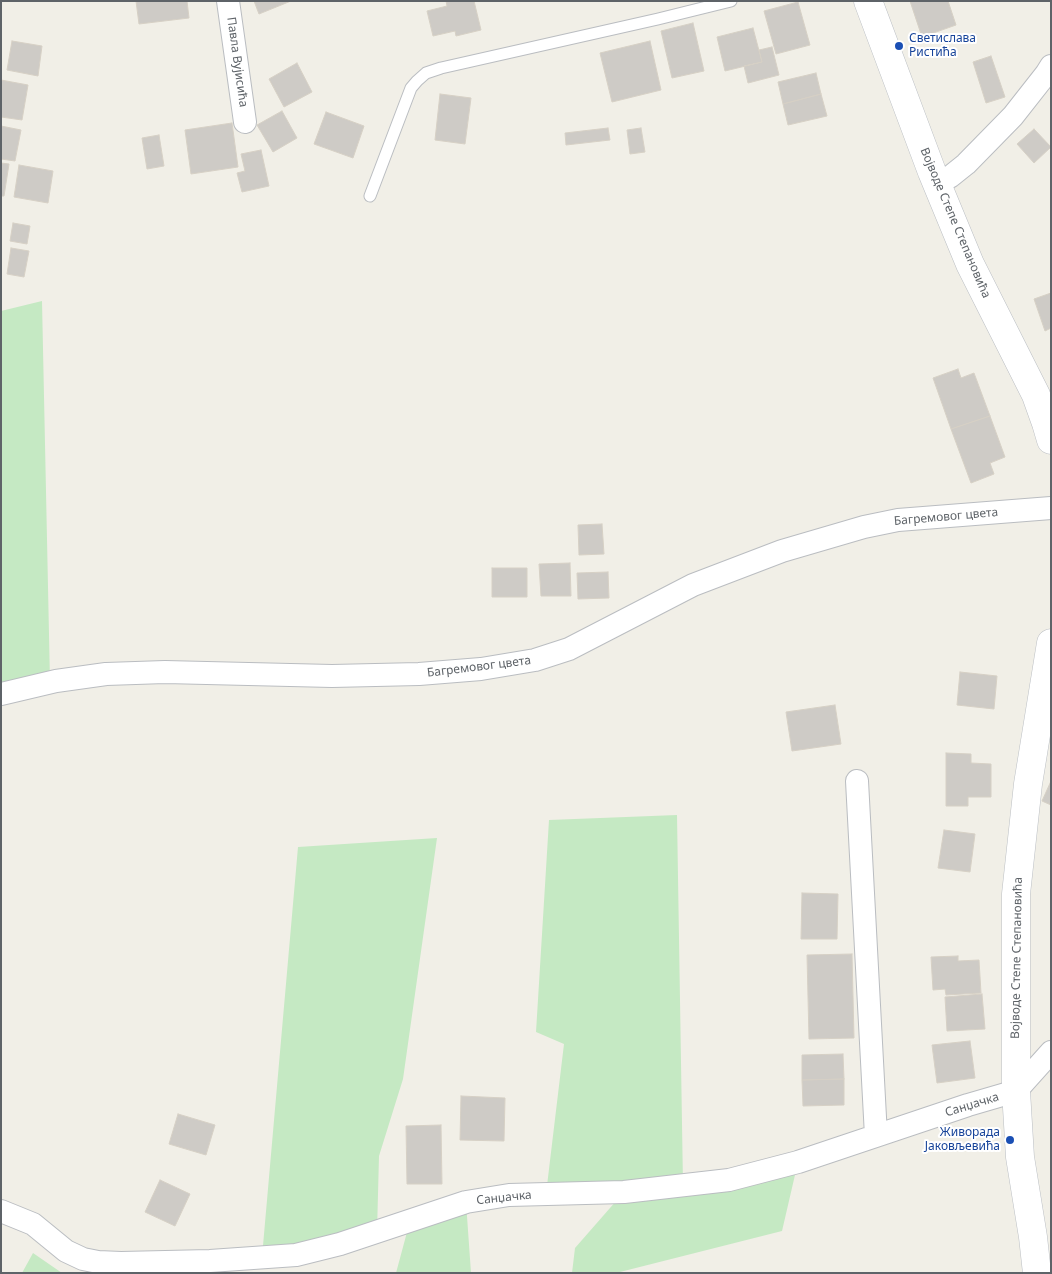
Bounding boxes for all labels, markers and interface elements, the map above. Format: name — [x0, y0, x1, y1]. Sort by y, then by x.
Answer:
street label: Павла Вујисића — [224, 16, 250, 108]
place label: Светислава Ристића — [909, 32, 976, 60]
marker: Светислава Ристића — [893, 40, 905, 52]
street label: Војводе Степе Степановића — [917, 146, 993, 300]
street label: Багремовог цвета — [893, 505, 999, 529]
street label: Багремовог цвета — [426, 653, 532, 681]
street label: Војводе Степе Степановића — [1008, 877, 1026, 1039]
street label: Санџачка — [943, 1090, 1001, 1120]
place label: Живорада Јаковљевића — [925, 1126, 1000, 1154]
marker: Живорада Јаковљевића — [1004, 1134, 1016, 1146]
street label: Санџачка — [476, 1188, 532, 1208]

